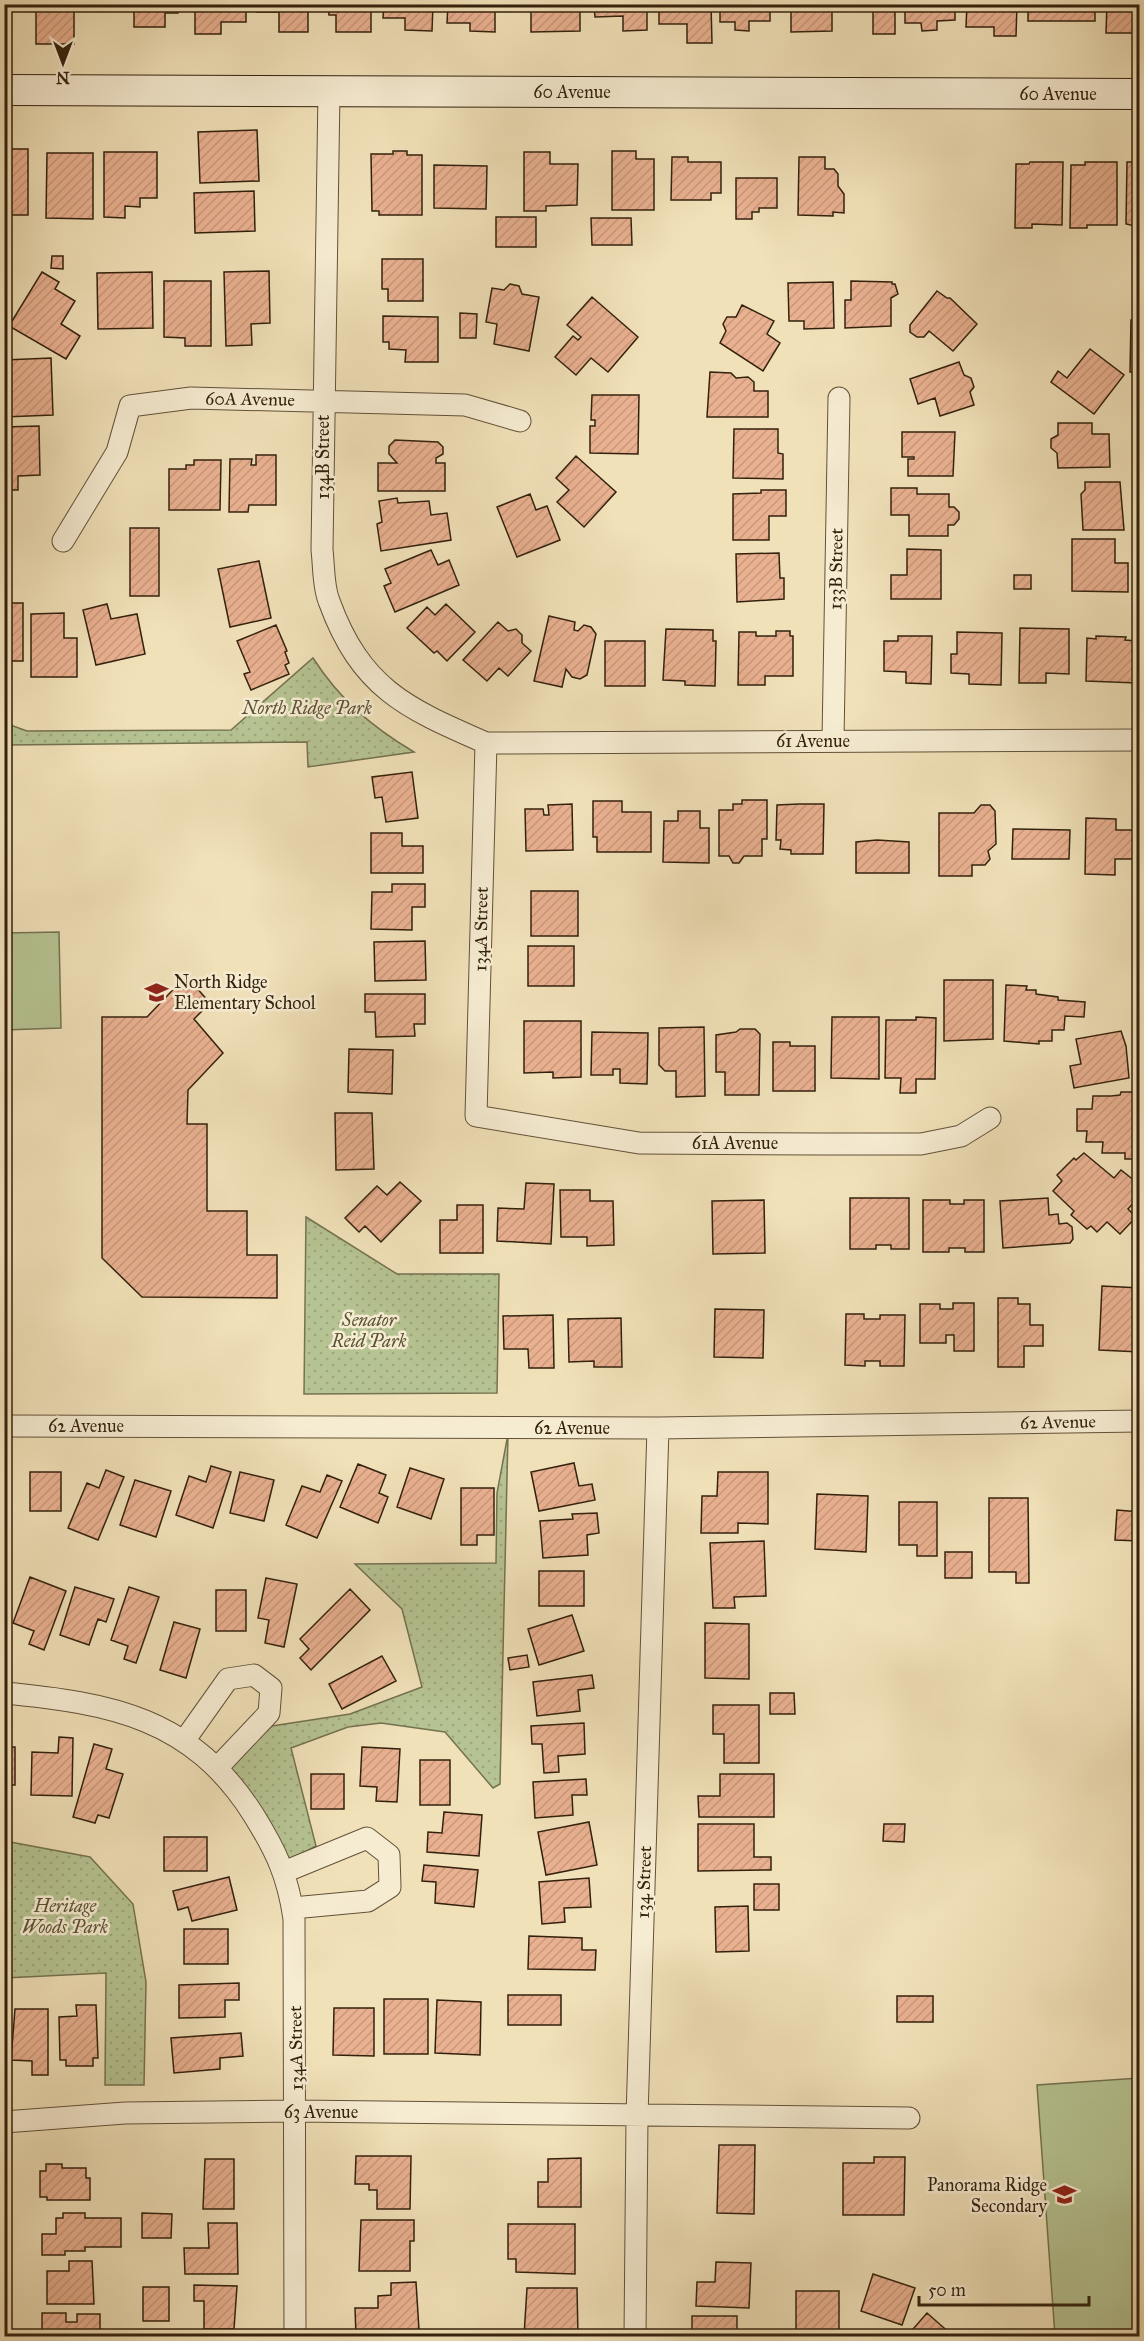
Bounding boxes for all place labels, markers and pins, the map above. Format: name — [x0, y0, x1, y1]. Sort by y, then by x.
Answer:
place label: North Ridge Elementary School — [174, 971, 316, 1014]
school or university icon: North Ridge Elementary School — [143, 979, 169, 1005]
place label: Panorama Ridge Secondary — [927, 2174, 1048, 2217]
school or university icon: Panorama Ridge Secondary — [1052, 2182, 1078, 2208]

